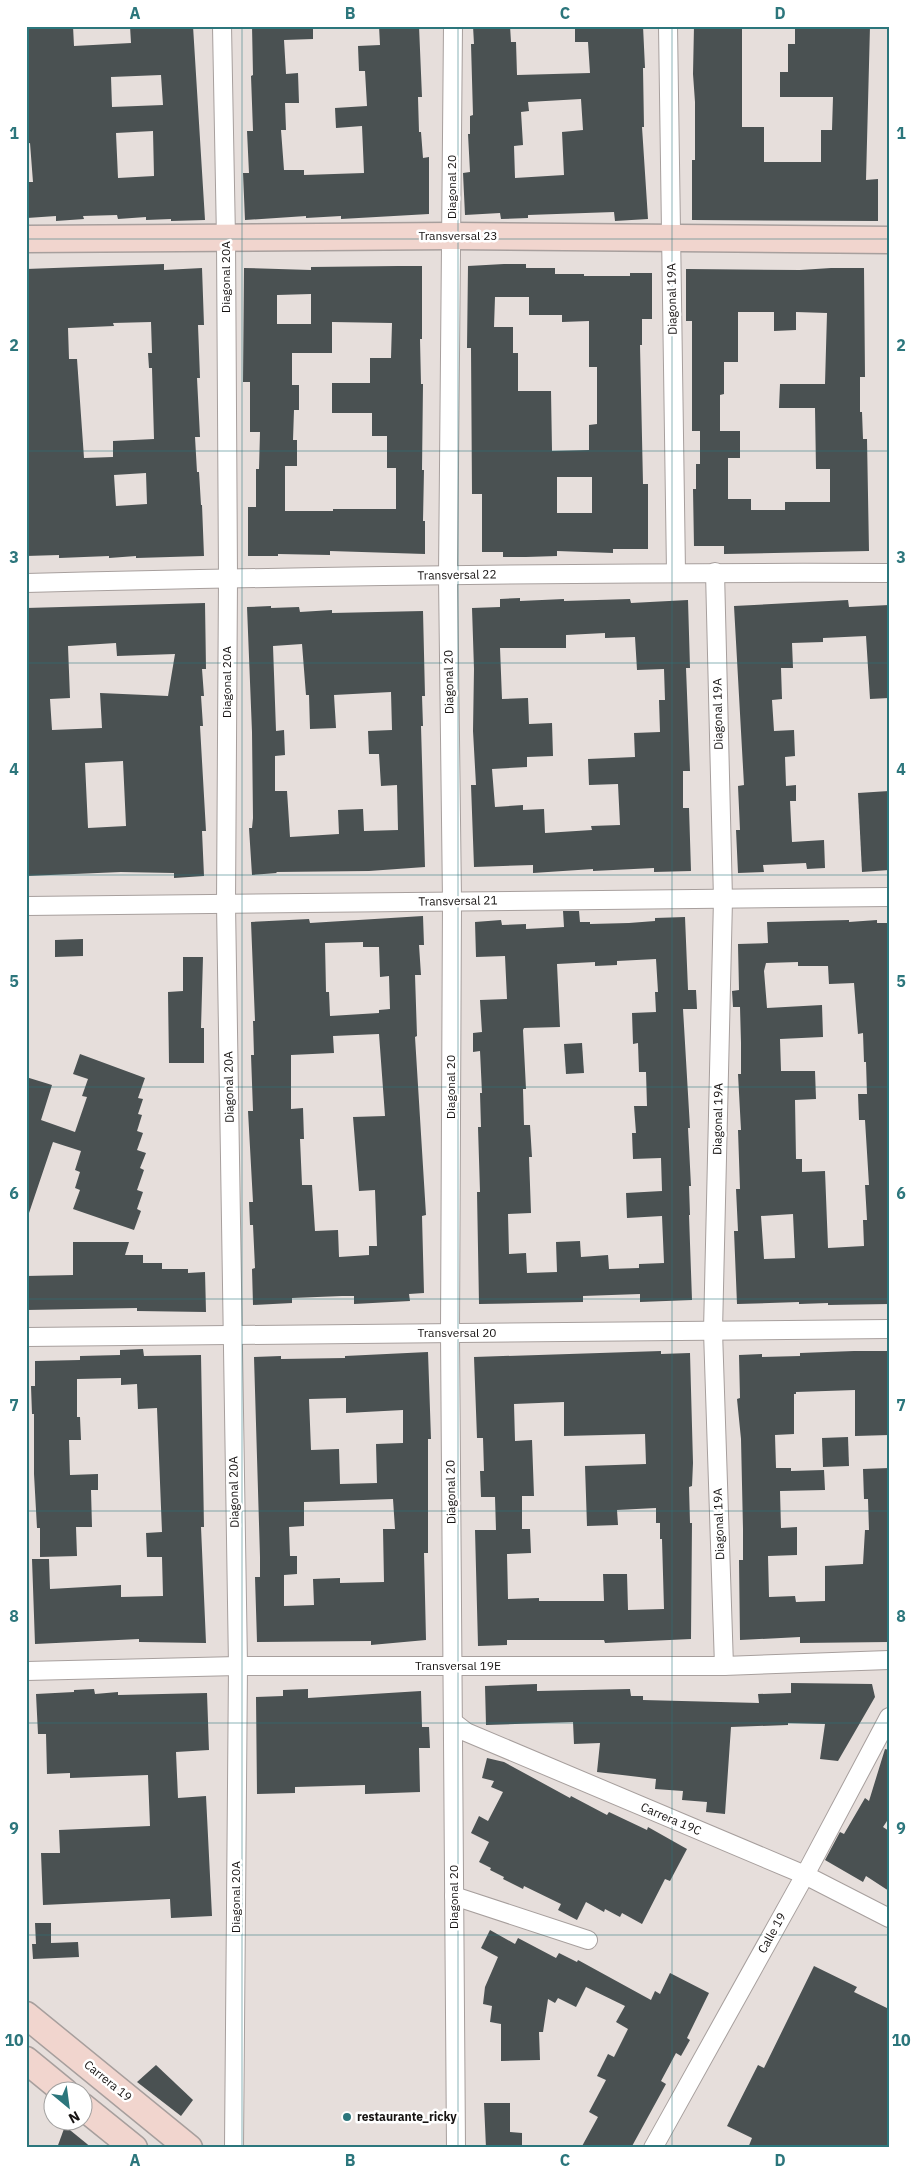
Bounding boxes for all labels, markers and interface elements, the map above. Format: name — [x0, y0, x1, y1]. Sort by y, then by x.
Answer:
text: A — [130, 3, 141, 23]
text: B — [345, 3, 356, 23]
text: C — [560, 3, 570, 23]
text: D — [774, 3, 786, 23]
text: 1 — [9, 123, 19, 143]
text: 1 — [896, 123, 906, 143]
street label: Diagonal 20 — [444, 155, 459, 219]
street label: Transversal 23 — [418, 228, 498, 243]
street label: Diagonal 20A — [218, 241, 233, 313]
street label: Diagonal 19A — [663, 263, 680, 335]
text: 2 — [9, 335, 19, 355]
text: 2 — [896, 335, 906, 355]
text: 3 — [9, 547, 19, 567]
text: 3 — [896, 547, 906, 567]
street label: Transversal 22 — [417, 566, 497, 583]
street label: Diagonal 20A — [219, 646, 234, 718]
street label: Diagonal 20 — [440, 650, 457, 714]
street label: Diagonal 19A — [709, 678, 726, 750]
text: 4 — [9, 759, 19, 779]
text: 4 — [896, 759, 906, 779]
street label: Transversal 21 — [418, 892, 498, 909]
text: 5 — [9, 971, 19, 991]
text: 5 — [896, 971, 906, 991]
street label: Diagonal 20A — [220, 1051, 237, 1123]
street label: Diagonal 20 — [443, 1055, 458, 1119]
street label: Diagonal 19A — [709, 1083, 726, 1155]
text: 6 — [9, 1183, 19, 1203]
text: 6 — [896, 1183, 906, 1203]
street label: Transversal 20 — [417, 1325, 497, 1340]
text: 7 — [9, 1395, 19, 1415]
text: 7 — [896, 1395, 906, 1415]
street label: Diagonal 20A — [225, 1456, 242, 1528]
street label: Diagonal 20 — [442, 1460, 459, 1524]
street label: Diagonal 19A — [710, 1488, 727, 1560]
text: 8 — [9, 1606, 19, 1626]
text: 8 — [896, 1606, 906, 1626]
street label: Transversal 19E — [415, 1658, 501, 1673]
street label: Carrera 19C — [639, 1799, 704, 1838]
text: 9 — [9, 1818, 19, 1838]
text: 9 — [896, 1818, 906, 1838]
street label: Diagonal 20A — [228, 1861, 243, 1933]
street label: Diagonal 20 — [446, 1865, 461, 1929]
street label: Calle 19 — [754, 1910, 789, 1956]
text: 10 — [4, 2030, 24, 2050]
text: 10 — [891, 2030, 911, 2050]
street label: Carrera 19 — [81, 2057, 135, 2104]
north arrow — [42, 2082, 92, 2132]
text: N — [66, 2107, 83, 2128]
place label: restaurante_ricky — [357, 2109, 457, 2124]
marker: restaurante_ricky — [341, 2111, 353, 2123]
text: A — [130, 2150, 141, 2170]
text: B — [345, 2150, 356, 2170]
text: C — [560, 2150, 570, 2170]
text: D — [774, 2150, 786, 2170]

